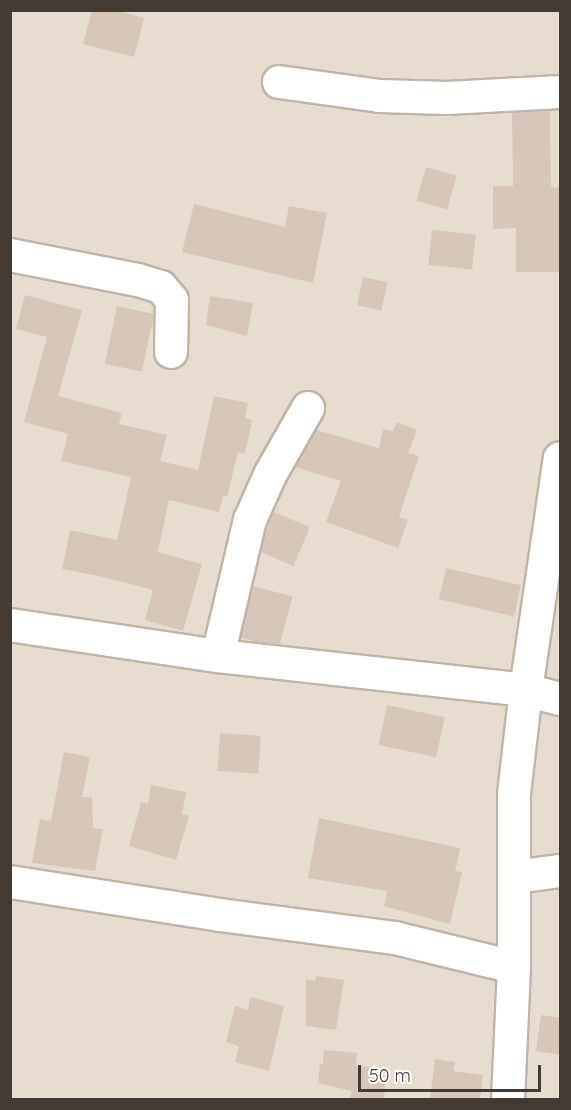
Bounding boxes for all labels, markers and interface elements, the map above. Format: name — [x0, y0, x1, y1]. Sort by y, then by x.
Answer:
scale bar — [361, 1053, 544, 1091]
text: 50 m — [369, 1064, 411, 1087]

